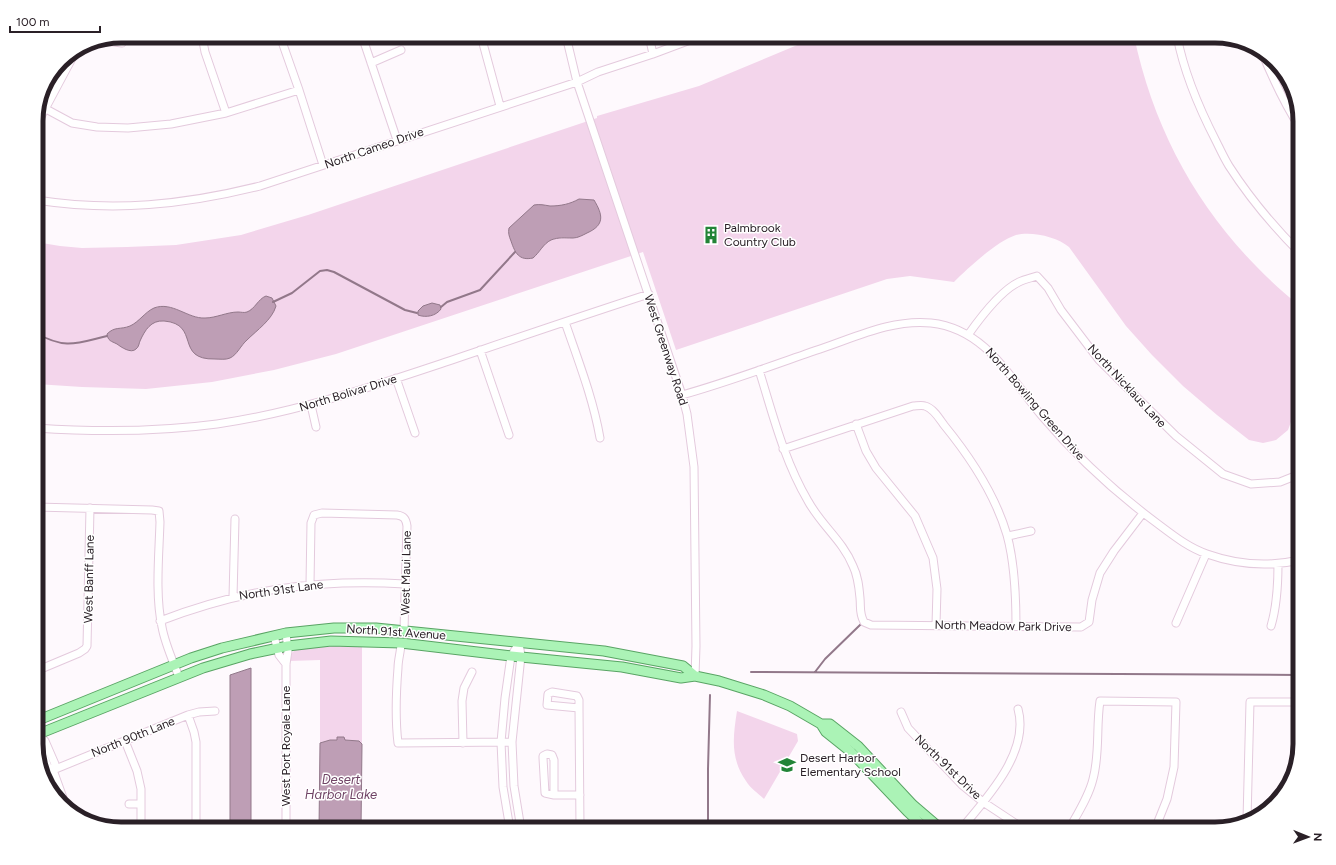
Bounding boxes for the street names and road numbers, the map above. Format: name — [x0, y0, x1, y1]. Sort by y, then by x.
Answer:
street label: North Cameo Drive — [323, 124, 426, 172]
street label: West Greenway Road — [641, 293, 691, 407]
street label: North Nicklaus Lane — [1085, 342, 1169, 431]
street label: North Bowling Green Drive — [983, 345, 1088, 463]
street label: North Bolivar Drive — [298, 371, 399, 414]
street label: West Maui Lane — [398, 530, 414, 616]
street label: West Banff Lane — [81, 534, 97, 623]
street label: North 91st Lane — [238, 577, 324, 603]
street label: North Meadow Park Drive — [934, 618, 1072, 634]
street label: North 91st Avenue — [346, 622, 447, 642]
street label: West Port Royale Lane — [279, 685, 293, 806]
street label: North 90th Lane — [89, 714, 177, 760]
street label: North 91st Drive — [912, 732, 985, 803]

